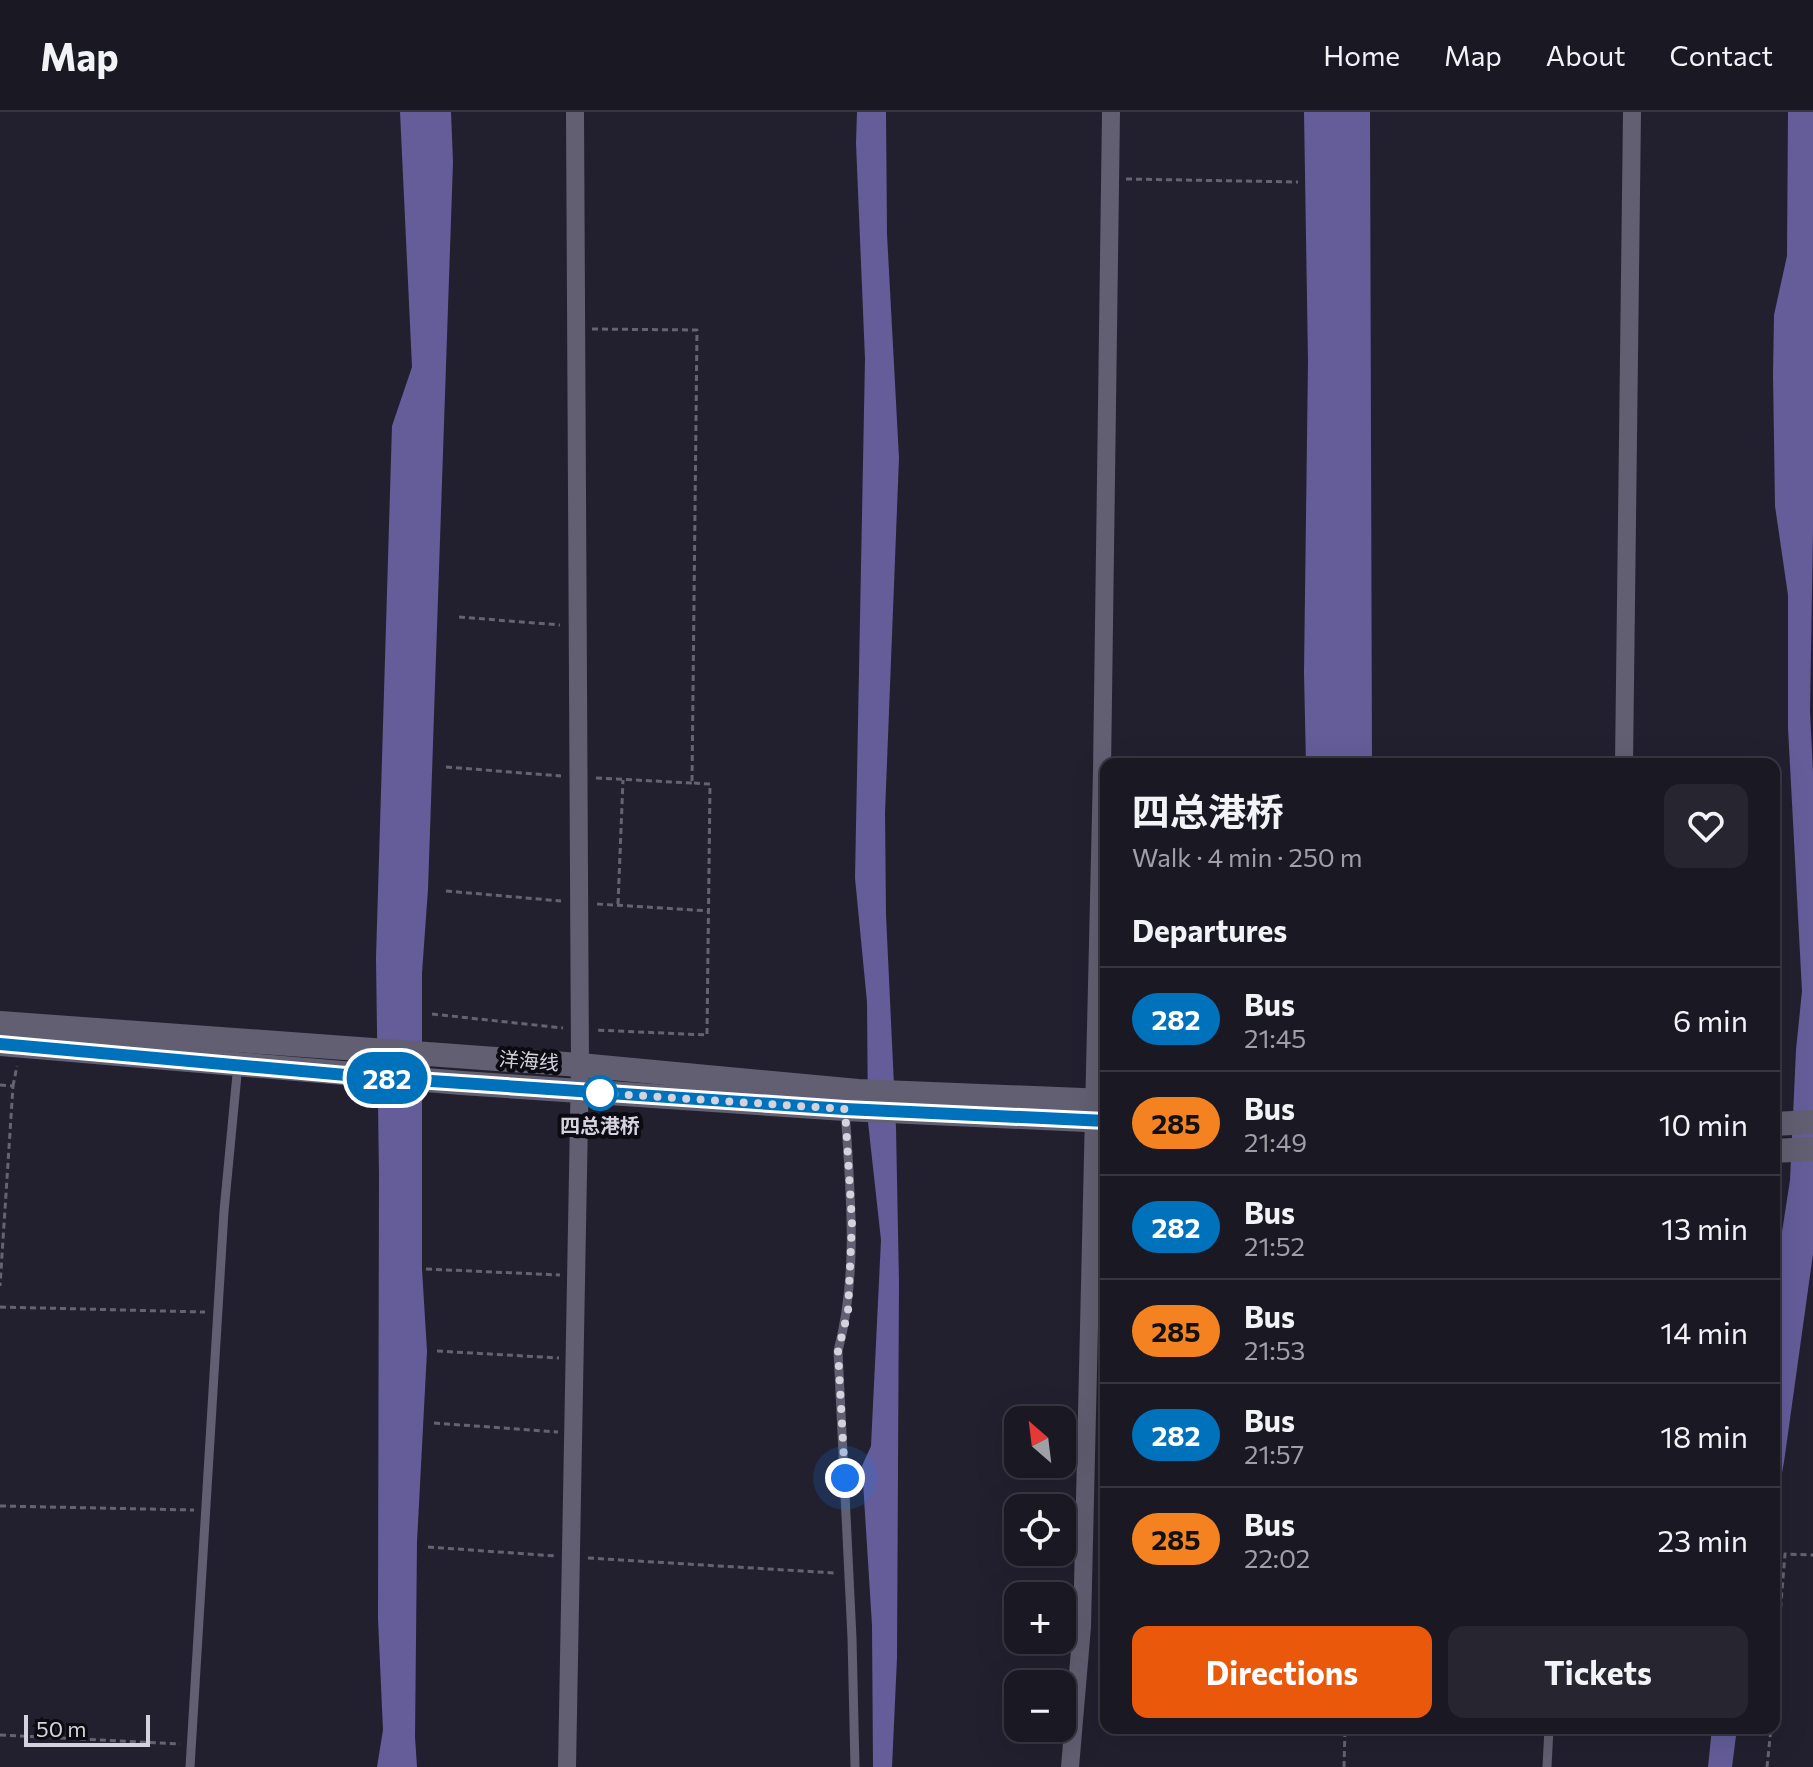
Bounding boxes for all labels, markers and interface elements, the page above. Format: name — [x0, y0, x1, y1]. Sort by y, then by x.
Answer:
text: Map — [40, 32, 119, 79]
text: Home — [1323, 38, 1400, 72]
text: Map — [1444, 38, 1502, 72]
text: About — [1546, 38, 1626, 72]
text: Contact — [1670, 38, 1773, 72]
button: heart — [1664, 784, 1748, 868]
text: 四总港桥 — [1132, 787, 1284, 834]
text: Walk · 4 min · 250 m — [1132, 841, 1362, 872]
text: Departures — [1132, 911, 1287, 948]
text: Bus — [1244, 985, 1295, 1022]
text: 6 min — [1673, 1001, 1748, 1038]
text: 282 — [1152, 1002, 1200, 1036]
text: 21:45 — [1244, 1022, 1306, 1053]
street label: 洋海线 — [498, 1046, 560, 1074]
line badge: 282 — [341, 1052, 433, 1104]
text: 282 — [363, 1061, 411, 1095]
marker: 四总港桥 — [583, 1076, 617, 1110]
text: Bus — [1244, 1089, 1295, 1126]
text: 10 min — [1659, 1105, 1748, 1142]
text: 285 — [1151, 1106, 1201, 1140]
place label: 四总港桥 — [560, 1113, 640, 1137]
text: 21:49 — [1244, 1126, 1307, 1157]
text: Bus — [1244, 1193, 1295, 1230]
text: 13 min — [1661, 1209, 1748, 1246]
text: 282 — [1152, 1210, 1200, 1244]
text: 21:52 — [1244, 1230, 1305, 1261]
text: Bus — [1244, 1297, 1295, 1334]
text: 14 min — [1660, 1313, 1748, 1350]
text: 285 — [1151, 1314, 1201, 1348]
text: 21:53 — [1244, 1334, 1305, 1365]
text: Bus — [1244, 1401, 1295, 1438]
north arrow — [1004, 1406, 1076, 1478]
map controls — [1004, 1406, 1076, 1742]
text: 18 min — [1660, 1417, 1748, 1454]
text: 282 — [1152, 1418, 1200, 1452]
text: 21:57 — [1244, 1438, 1304, 1469]
your location — [825, 1458, 865, 1498]
button: locate — [1004, 1494, 1076, 1566]
text: Bus — [1244, 1505, 1295, 1542]
text: 23 min — [1657, 1521, 1748, 1558]
text: 285 — [1151, 1522, 1201, 1556]
text: 22:02 — [1244, 1542, 1310, 1573]
button: + — [1004, 1582, 1076, 1654]
button: Directions — [1132, 1626, 1432, 1718]
button: Tickets — [1448, 1626, 1748, 1718]
button: − — [1004, 1670, 1076, 1742]
scale bar — [24, 1711, 150, 1747]
text: 50 m — [36, 1715, 86, 1742]

